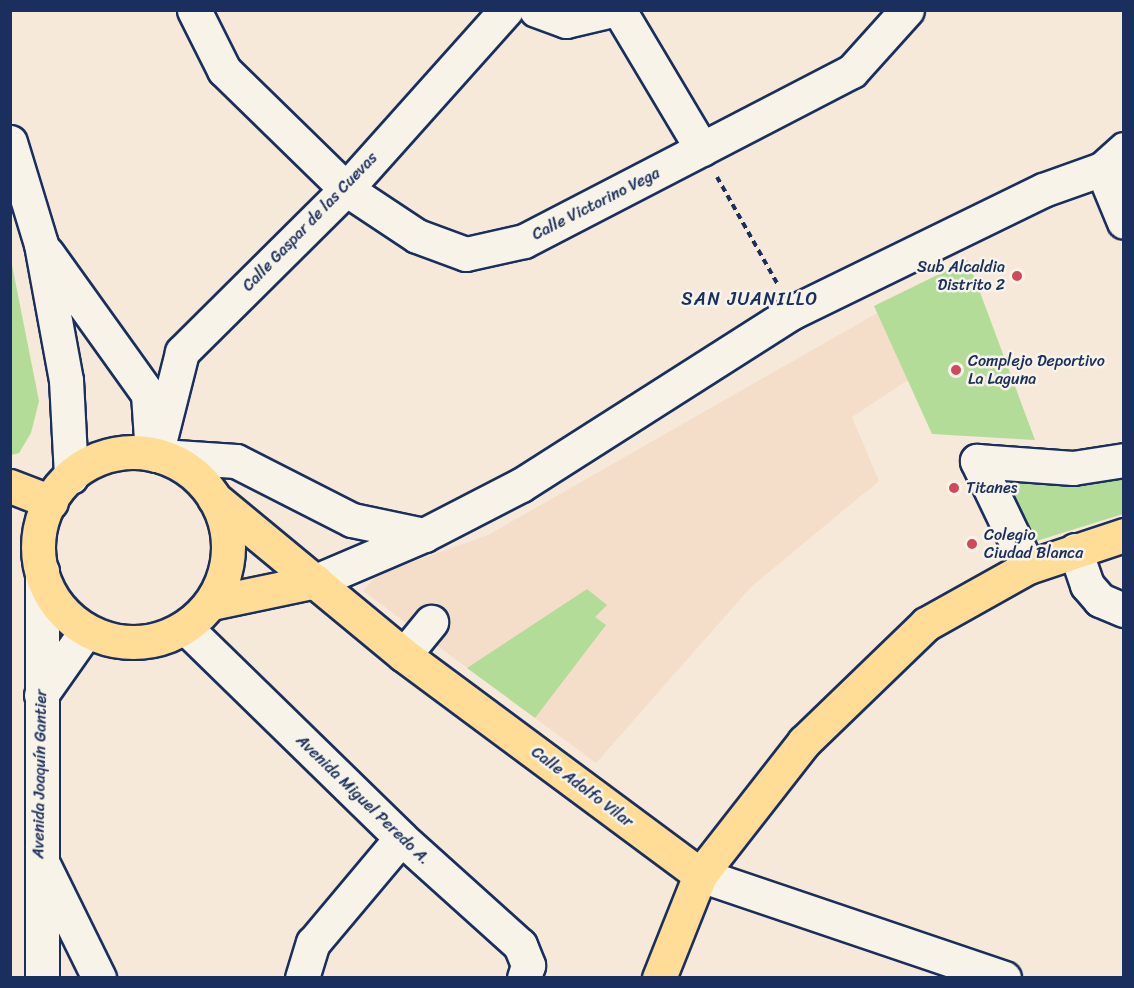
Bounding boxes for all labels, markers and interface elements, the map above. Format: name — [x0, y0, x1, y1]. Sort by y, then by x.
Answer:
street label: Calle Gaspar de las Cuevas — [238, 148, 382, 296]
street label: Calle Victorino Vega — [529, 163, 663, 245]
place label: Sub Alcaldia Distrito 2 — [917, 257, 1005, 295]
marker: Sub Alcaldia Distrito 2 — [1010, 269, 1024, 283]
district label: SAN JUANILLO — [682, 288, 818, 310]
place label: Complejo Deportivo La Laguna — [968, 351, 1104, 389]
marker: Complejo Deportivo La Laguna — [949, 363, 963, 377]
place label: Titanes — [966, 478, 1017, 498]
marker: Titanes — [947, 481, 961, 495]
place label: Colegio Ciudad Blanca — [984, 525, 1083, 563]
marker: Colegio Ciudad Blanca — [965, 537, 979, 551]
street label: Avenida Joaquín Gantier — [29, 689, 51, 859]
street label: Avenida Miguel Peredo A. — [292, 731, 434, 869]
street label: Calle Adolfo Vilar — [527, 742, 637, 832]

